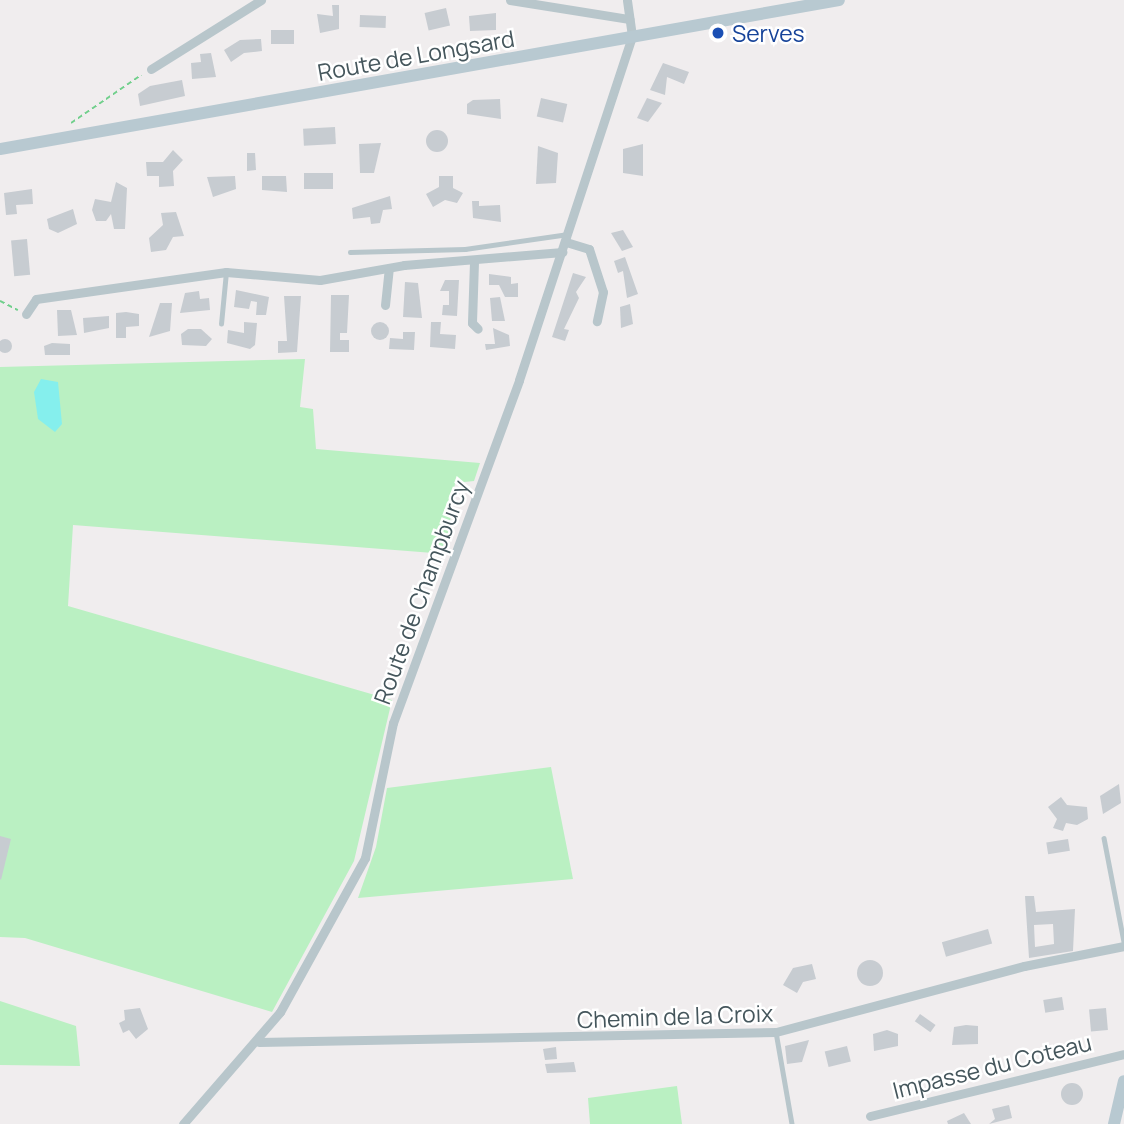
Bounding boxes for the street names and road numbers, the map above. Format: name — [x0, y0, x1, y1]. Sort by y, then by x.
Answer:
street label: Route de Longsard — [315, 24, 517, 86]
street label: Route de Champburcy — [368, 476, 474, 708]
street label: Chemin de la Croix — [576, 999, 774, 1033]
street label: Impasse du Coteau — [890, 1028, 1094, 1104]

